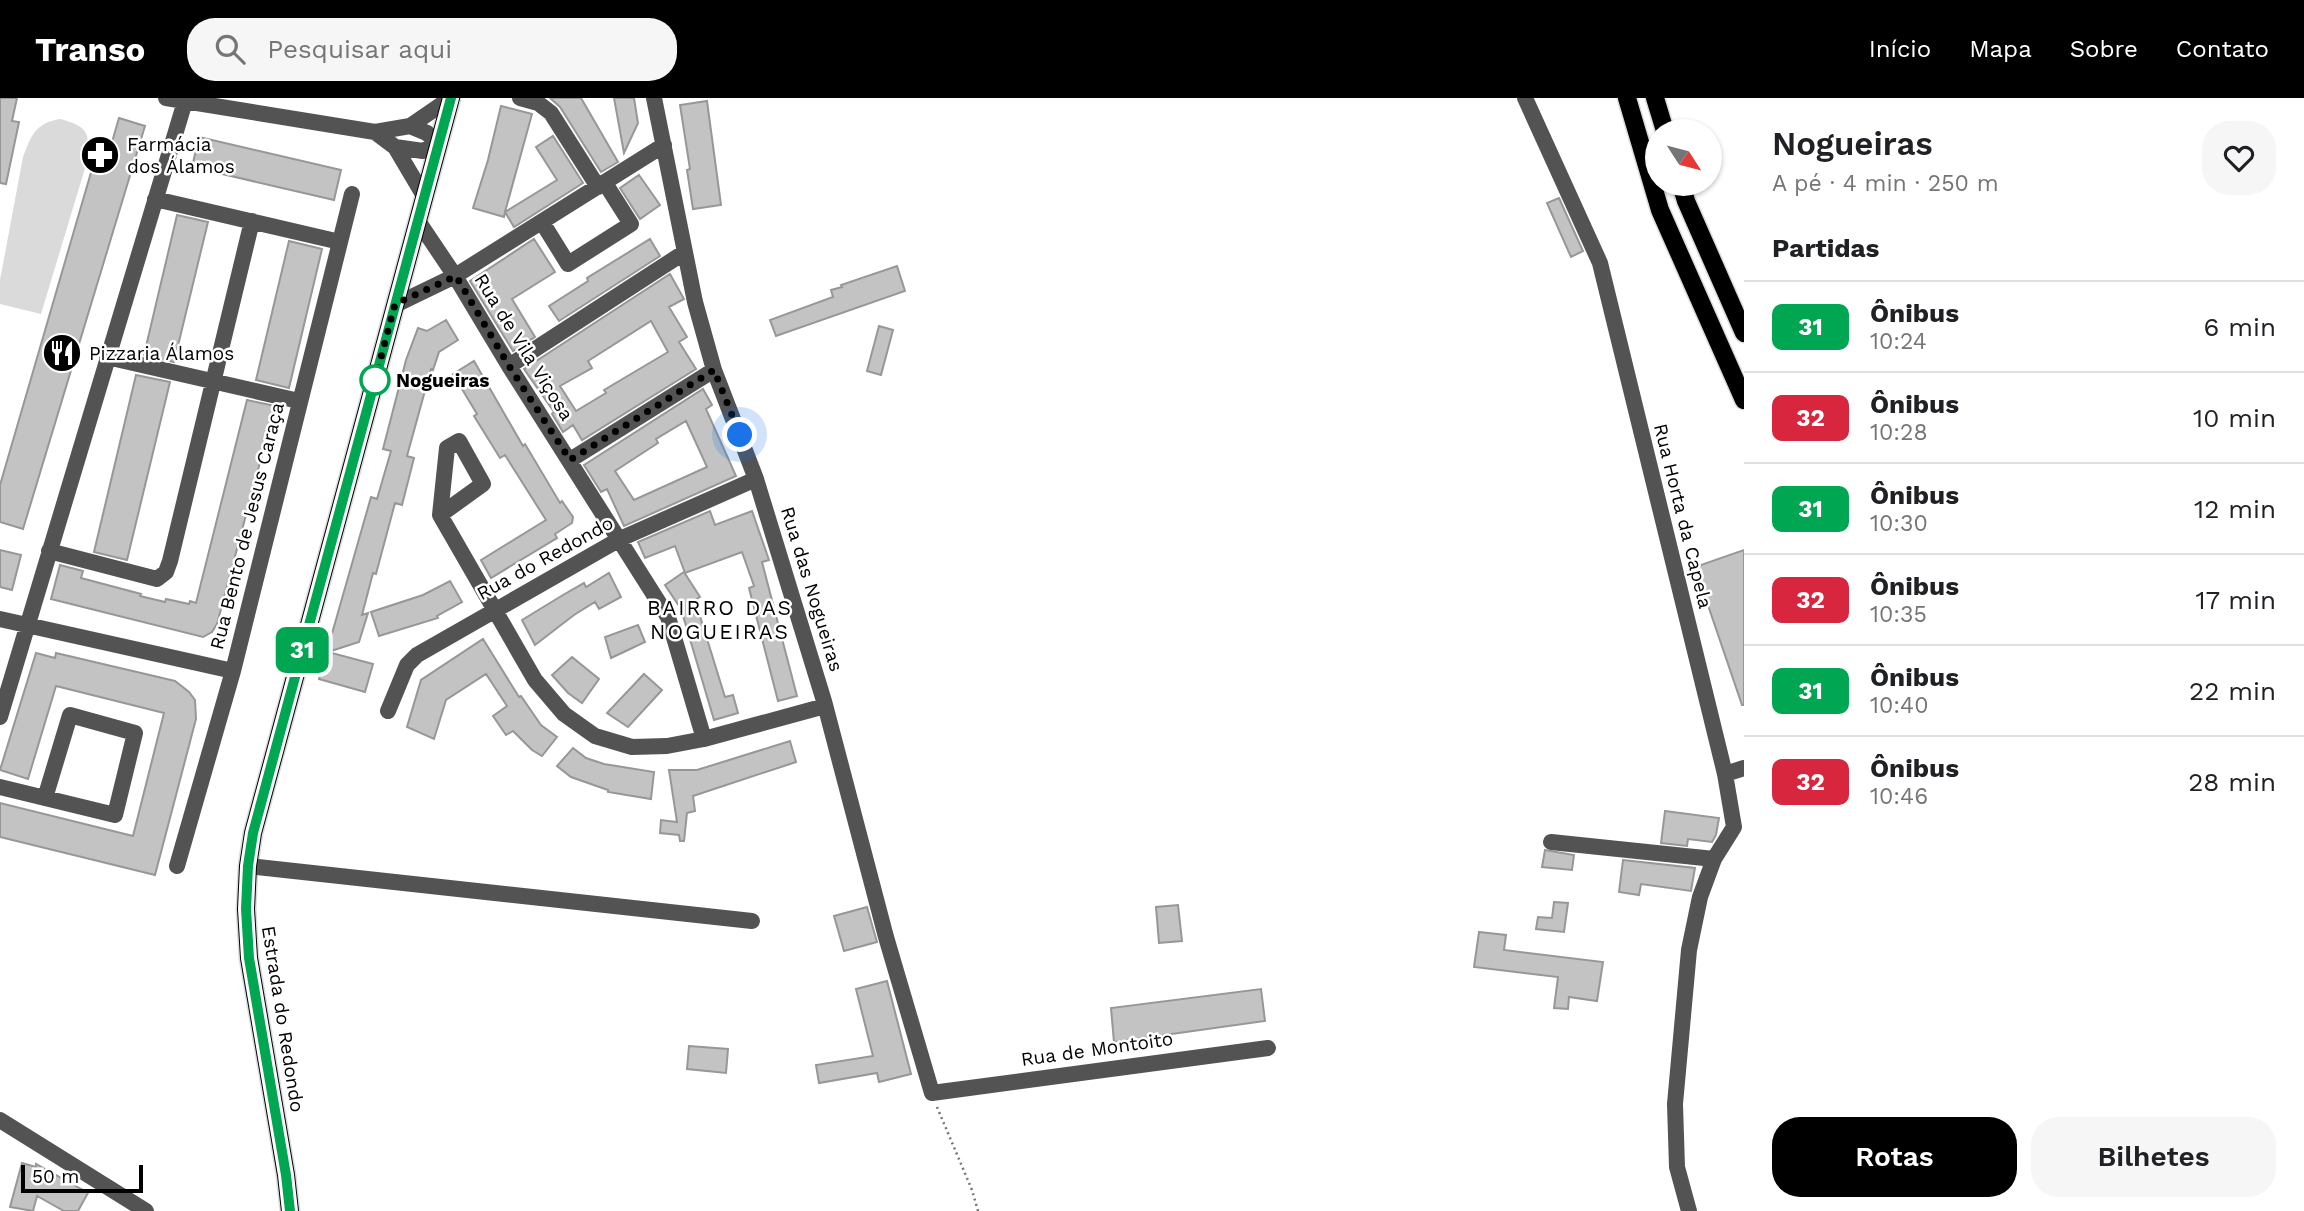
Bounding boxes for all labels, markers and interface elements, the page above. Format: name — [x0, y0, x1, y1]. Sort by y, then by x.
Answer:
search box — [187, 18, 677, 81]
text: Transo — [35, 30, 145, 69]
icon: search — [211, 30, 249, 68]
text: Pesquisar aqui — [267, 34, 452, 64]
text: Início — [1869, 35, 1931, 63]
text: Mapa — [1969, 35, 2032, 63]
text: Sobre — [2070, 35, 2138, 63]
text: Contato — [2176, 35, 2269, 63]
north arrow — [1645, 119, 1722, 196]
map controls — [1645, 119, 1722, 196]
button: heart — [2202, 121, 2276, 195]
text: Nogueiras — [1772, 124, 1933, 163]
place label: Farmácia dos Álamos — [127, 133, 235, 178]
pharmacy icon: Farmácia dos Álamos — [79, 134, 121, 176]
text: A pé · 4 min · 250 m — [1772, 170, 1999, 197]
text: Partidas — [1772, 233, 1879, 263]
street label: Rua de Vila Viçosa — [469, 269, 579, 425]
text: Ônibus — [1870, 298, 1959, 328]
text: 6 min — [2204, 312, 2276, 342]
text: 31 — [1798, 313, 1823, 341]
text: 10:24 — [1870, 328, 1927, 355]
restaurant icon: Pizzaria Álamos — [41, 332, 83, 374]
place label: Pizzaria Álamos — [89, 342, 234, 365]
marker: Nogueiras — [360, 365, 390, 395]
place label: Nogueiras — [396, 369, 489, 392]
text: Ônibus — [1870, 389, 1959, 419]
street label: Rua Bento de Jesus Caraça — [205, 400, 289, 652]
text: 10 min — [2193, 403, 2276, 433]
text: 32 — [1796, 404, 1825, 432]
your location — [722, 417, 757, 452]
text: 10:28 — [1870, 419, 1928, 446]
street label: Rua Horta da Capela — [1649, 421, 1717, 611]
text: Ônibus — [1870, 480, 1959, 510]
text: 12 min — [2194, 494, 2276, 524]
text: 31 — [1798, 495, 1823, 523]
street label: Rua das Nogueiras — [776, 504, 848, 674]
text: 10:30 — [1870, 510, 1928, 537]
street label: Rua do Redondo — [473, 511, 617, 605]
text: Ônibus — [1870, 571, 1959, 601]
text: 17 min — [2195, 585, 2276, 615]
text: 32 — [1796, 586, 1825, 614]
district label: BAIRRO DAS NOGUEIRAS — [647, 595, 793, 644]
text: 10:35 — [1870, 601, 1927, 628]
line badge: 31 — [270, 627, 334, 673]
text: 31 — [290, 636, 314, 664]
text: Ônibus — [1870, 662, 1959, 692]
text: 22 min — [2189, 676, 2276, 706]
text: 31 — [1798, 677, 1823, 705]
text: 10:40 — [1870, 692, 1928, 719]
text: Ônibus — [1870, 753, 1959, 783]
text: 28 min — [2188, 767, 2276, 797]
text: 32 — [1796, 768, 1825, 796]
text: 10:46 — [1870, 783, 1928, 810]
street label: Estrada do Redondo — [257, 924, 309, 1114]
street label: Rua de Montoito — [1020, 1027, 1174, 1071]
button: Rotas — [1772, 1117, 2017, 1197]
button: Bilhetes — [2031, 1117, 2276, 1197]
scale bar — [21, 1162, 144, 1194]
text: 50 m — [32, 1165, 79, 1188]

